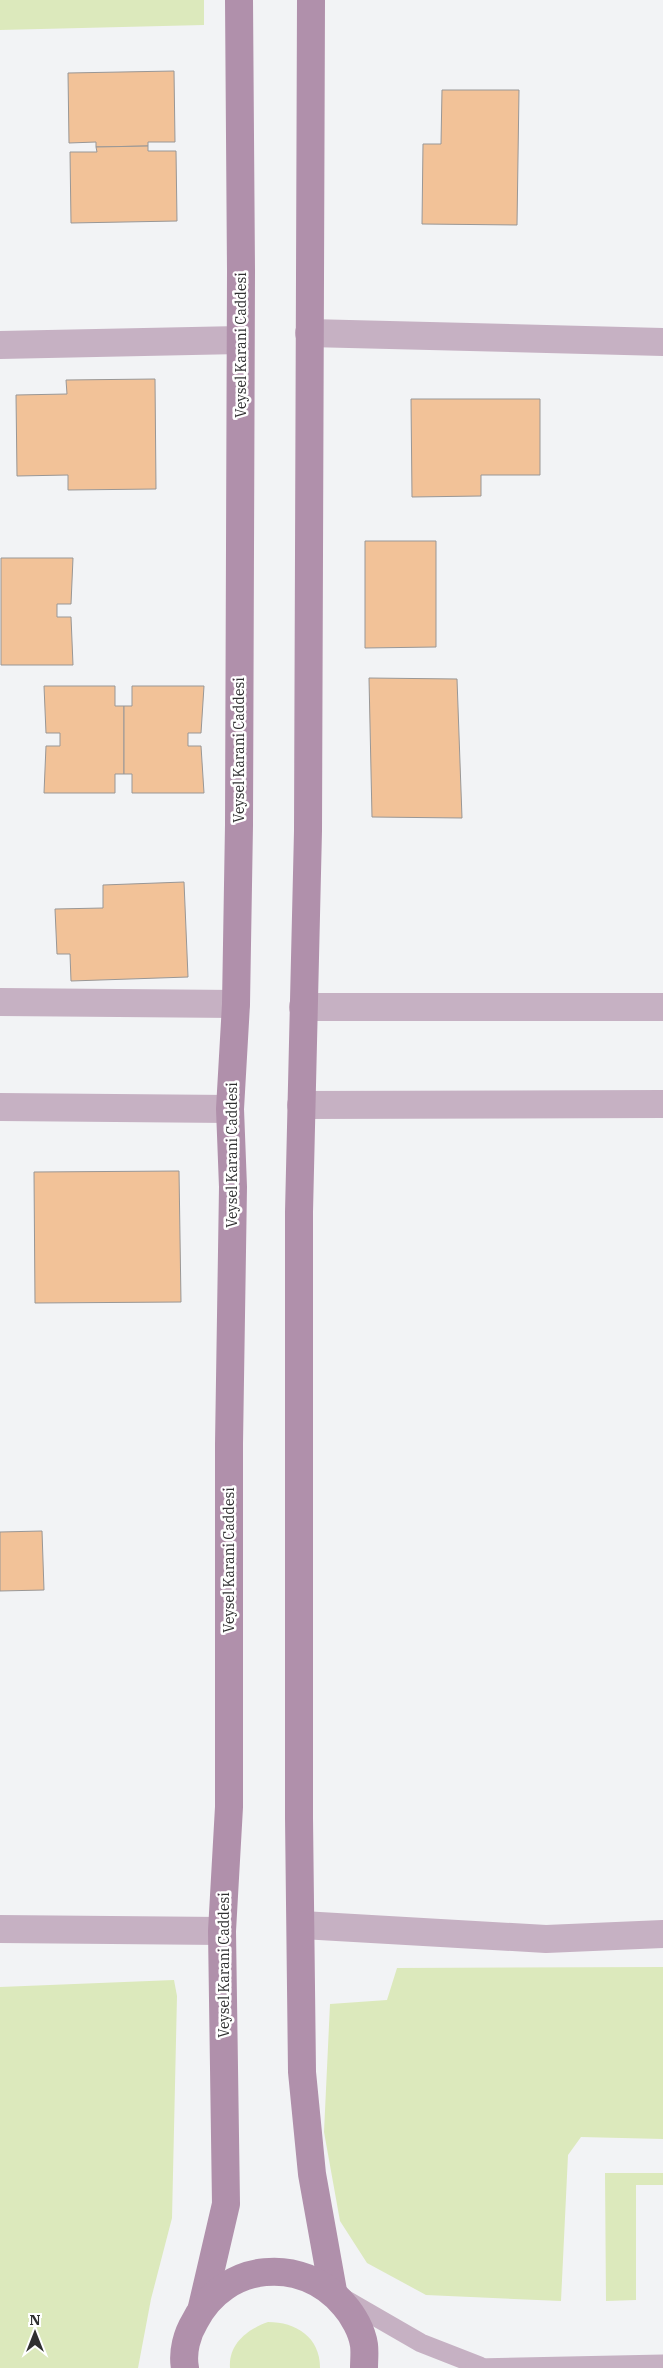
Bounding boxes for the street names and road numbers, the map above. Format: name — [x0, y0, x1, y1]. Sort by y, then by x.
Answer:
street label: Veysel Karani Caddesi — [232, 272, 250, 418]
street label: Veysel Karani Caddesi — [230, 677, 248, 823]
street label: Veysel Karani Caddesi — [223, 1082, 241, 1228]
street label: Veysel Karani Caddesi — [220, 1487, 238, 1633]
street label: Veysel Karani Caddesi — [215, 1892, 233, 2038]

